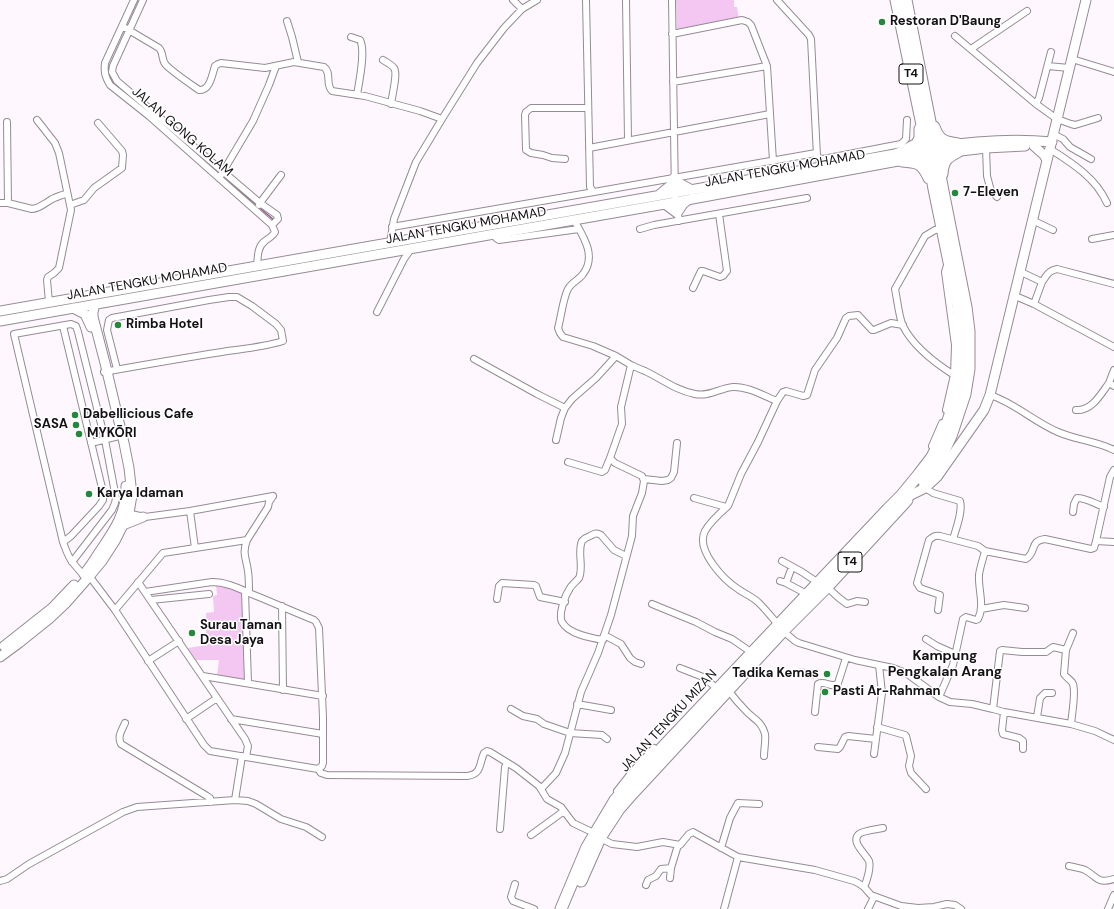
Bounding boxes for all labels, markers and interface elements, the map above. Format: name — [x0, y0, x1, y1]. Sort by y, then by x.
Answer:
place label: Restoran D'Baung — [890, 14, 1001, 30]
marker: Restoran D'Baung — [877, 17, 887, 27]
road number: T4 — [899, 64, 923, 84]
street label: JALAN GONG KOLAM — [128, 84, 236, 180]
street label: JALAN TENGKU MOHAMAD — [704, 147, 866, 191]
place label: 7-Eleven — [963, 185, 1019, 201]
marker: 7-Eleven — [950, 188, 960, 198]
street label: JALAN TENGKU MOHAMAD — [385, 204, 547, 248]
street label: JALAN TENGKU MOHAMAD — [66, 260, 228, 304]
place label: Rimba Hotel — [126, 317, 203, 333]
marker: Rimba Hotel — [113, 320, 123, 330]
place label: Dabellicious Cafe — [83, 407, 194, 423]
marker: Dabellicious Cafe — [70, 410, 80, 420]
place label: SASA — [34, 417, 68, 433]
marker: SASA — [71, 420, 81, 430]
place label: MYKŌRI — [87, 426, 137, 442]
marker: MYKŌRI — [74, 429, 84, 439]
place label: Karya Idaman — [97, 486, 183, 502]
marker: Karya Idaman — [84, 489, 94, 499]
road number: T4 — [838, 552, 862, 572]
place label: Surau Taman Desa Jaya — [200, 618, 282, 649]
marker: Surau Taman Desa Jaya — [187, 628, 197, 638]
district label: Kampung Pengkalan Arang — [888, 648, 1002, 680]
place label: Tadika Kemas — [732, 666, 819, 682]
street label: JALAN TENGKU MIZAN — [617, 667, 721, 775]
marker: Tadika Kemas — [822, 669, 832, 679]
place label: Pasti Ar-Rahman — [833, 684, 941, 700]
marker: Pasti Ar-Rahman — [820, 687, 830, 697]

